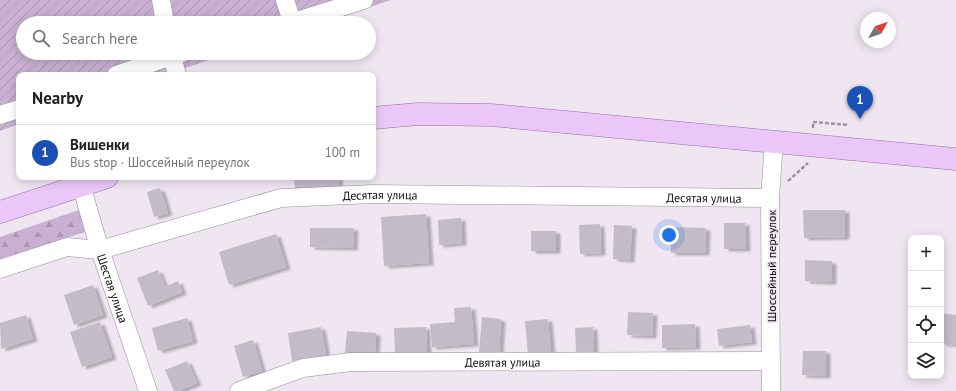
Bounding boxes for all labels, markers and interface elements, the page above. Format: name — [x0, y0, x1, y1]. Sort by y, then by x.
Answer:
north arrow — [860, 12, 896, 48]
search box — [16, 16, 376, 60]
icon: search — [30, 27, 52, 49]
text: Search here — [62, 29, 138, 48]
pin: 1 — [847, 86, 873, 119]
text: Nearby — [32, 87, 83, 109]
text: Вишенки — [70, 135, 130, 154]
text: 1 — [41, 144, 49, 161]
text: 100 m — [325, 144, 360, 161]
text: Bus stop · Шоссейный переулок — [70, 154, 250, 171]
street label: Десятая улица — [342, 186, 418, 203]
street label: Десятая улица — [666, 189, 742, 205]
street label: Шоссейный переулок — [764, 209, 779, 322]
your location — [659, 225, 679, 245]
map controls — [908, 235, 944, 379]
button: + — [908, 235, 944, 271]
street label: Шестая улица — [94, 252, 132, 325]
button: − — [908, 271, 944, 307]
button: locate — [908, 307, 944, 343]
button: layers — [908, 343, 944, 379]
street label: Девятая улица — [465, 354, 541, 369]

